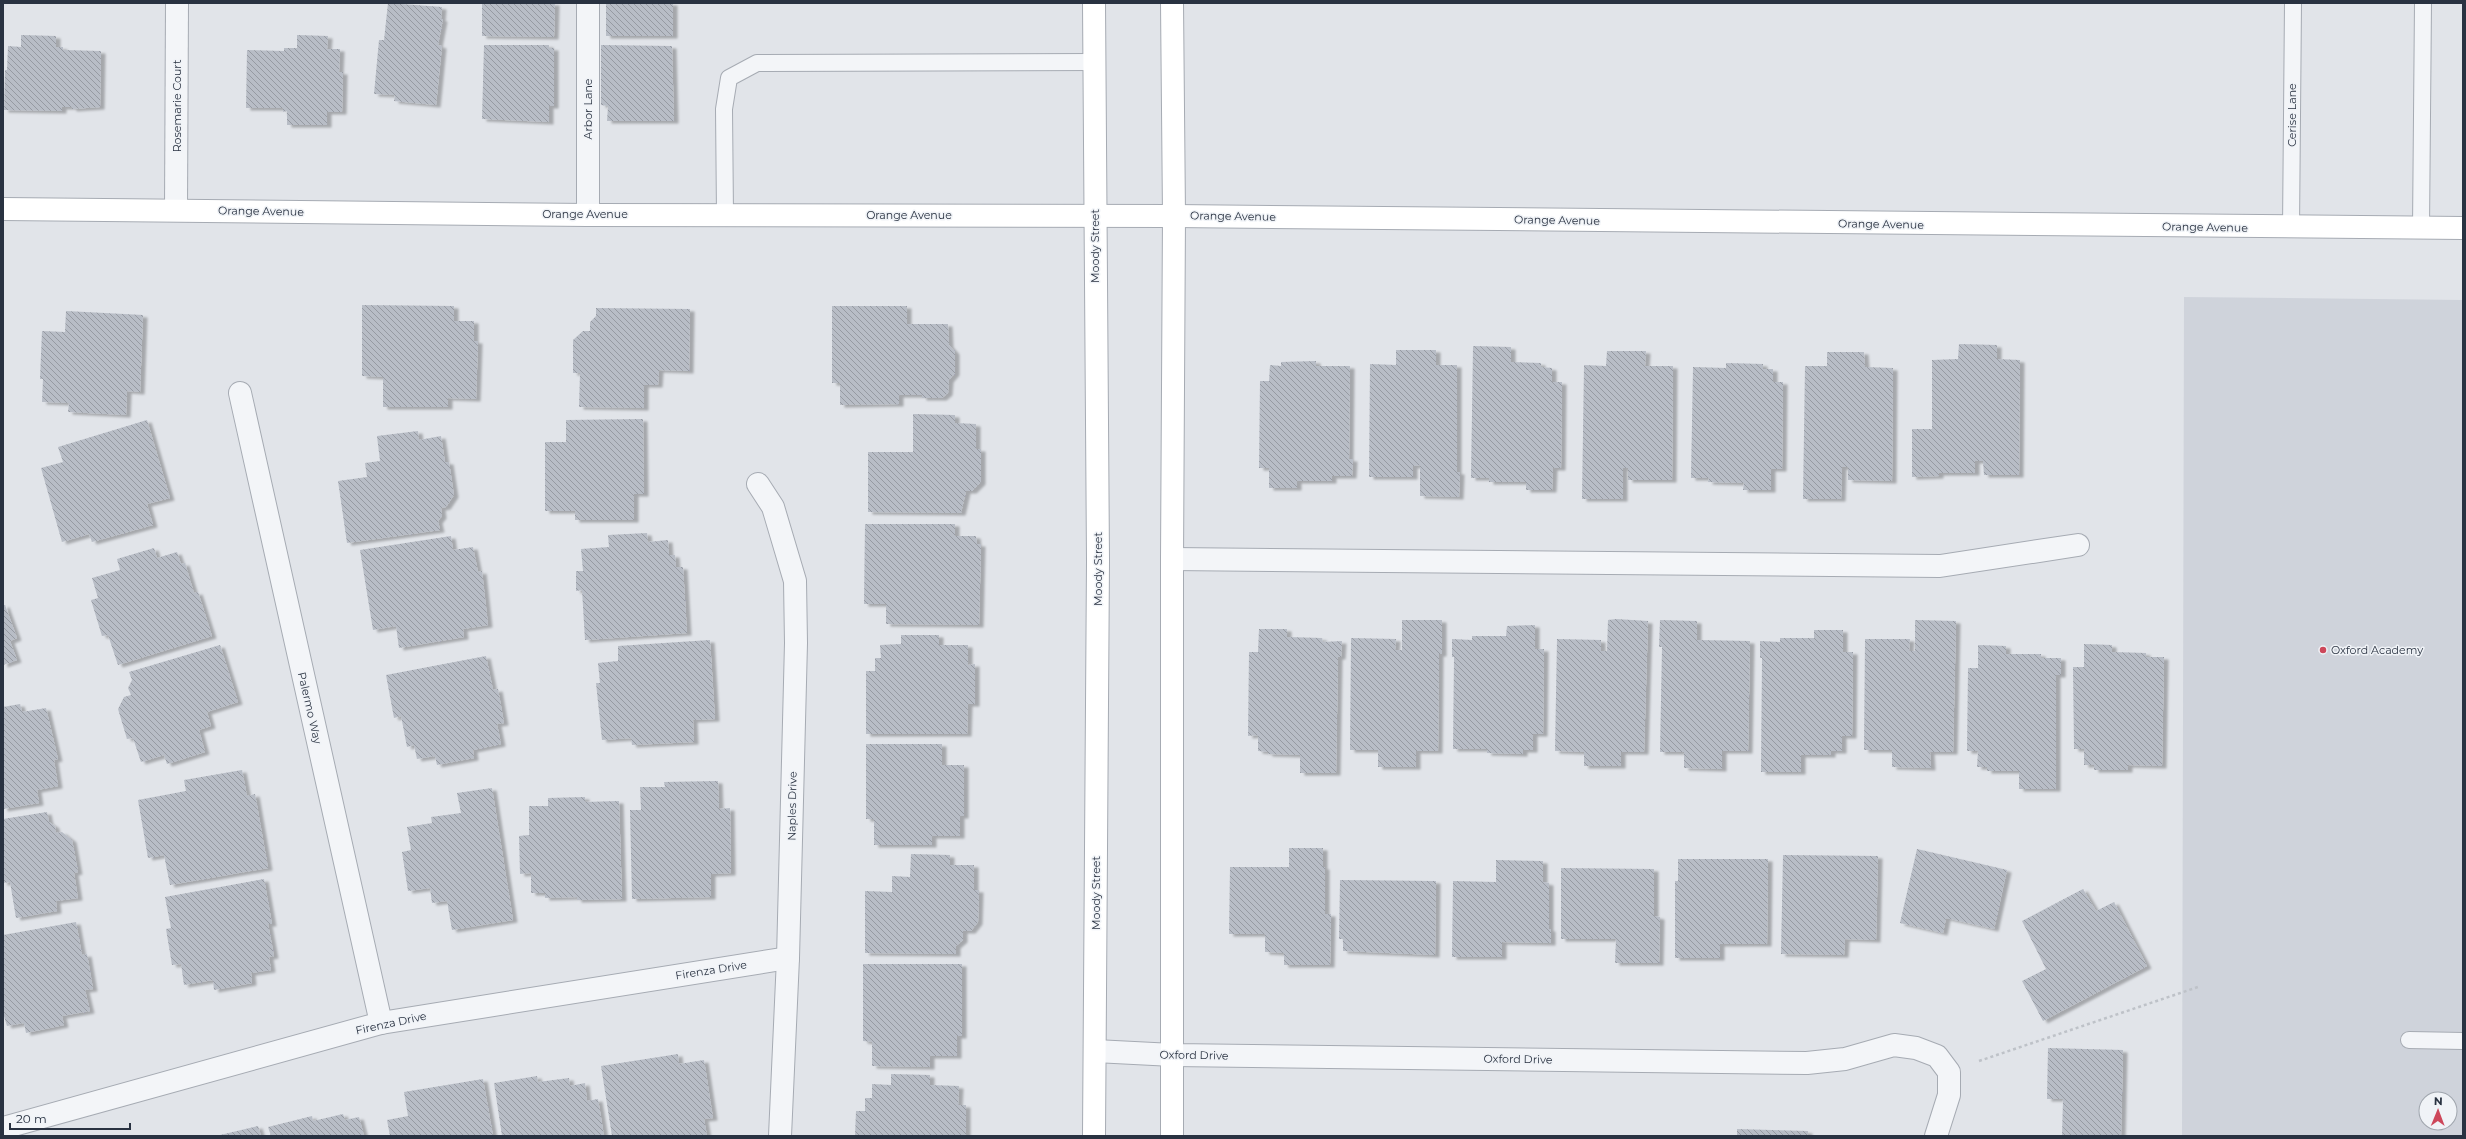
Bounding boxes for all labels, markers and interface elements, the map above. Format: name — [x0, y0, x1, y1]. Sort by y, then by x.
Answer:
street label: Rosemarie Court — [170, 59, 184, 152]
street label: Arbor Lane — [581, 78, 595, 139]
street label: Cerise Lane — [2285, 83, 2299, 147]
street label: Orange Avenue — [218, 203, 304, 219]
street label: Orange Avenue — [542, 207, 628, 221]
street label: Orange Avenue — [866, 208, 952, 222]
street label: Orange Avenue — [1190, 208, 1276, 224]
street label: Moody Street — [1088, 209, 1102, 283]
street label: Orange Avenue — [1514, 212, 1600, 228]
street label: Orange Avenue — [1838, 216, 1924, 232]
street label: Orange Avenue — [2162, 219, 2248, 235]
street label: Moody Street — [1091, 532, 1105, 606]
place label: Oxford Academy — [2331, 643, 2423, 657]
marker: Oxford Academy — [2318, 645, 2328, 655]
street label: Palermo Way — [295, 671, 325, 745]
street label: Naples Drive — [784, 771, 800, 841]
street label: Moody Street — [1089, 856, 1103, 930]
street label: Firenza Drive — [674, 957, 748, 983]
street label: Firenza Drive — [354, 1009, 428, 1037]
street label: Oxford Drive — [1159, 1047, 1229, 1063]
street label: Oxford Drive — [1483, 1051, 1553, 1067]
north arrow — [2418, 1091, 2458, 1131]
text: N — [2434, 1094, 2443, 1108]
scale bar — [10, 1105, 130, 1131]
text: 20 m — [16, 1111, 47, 1126]

